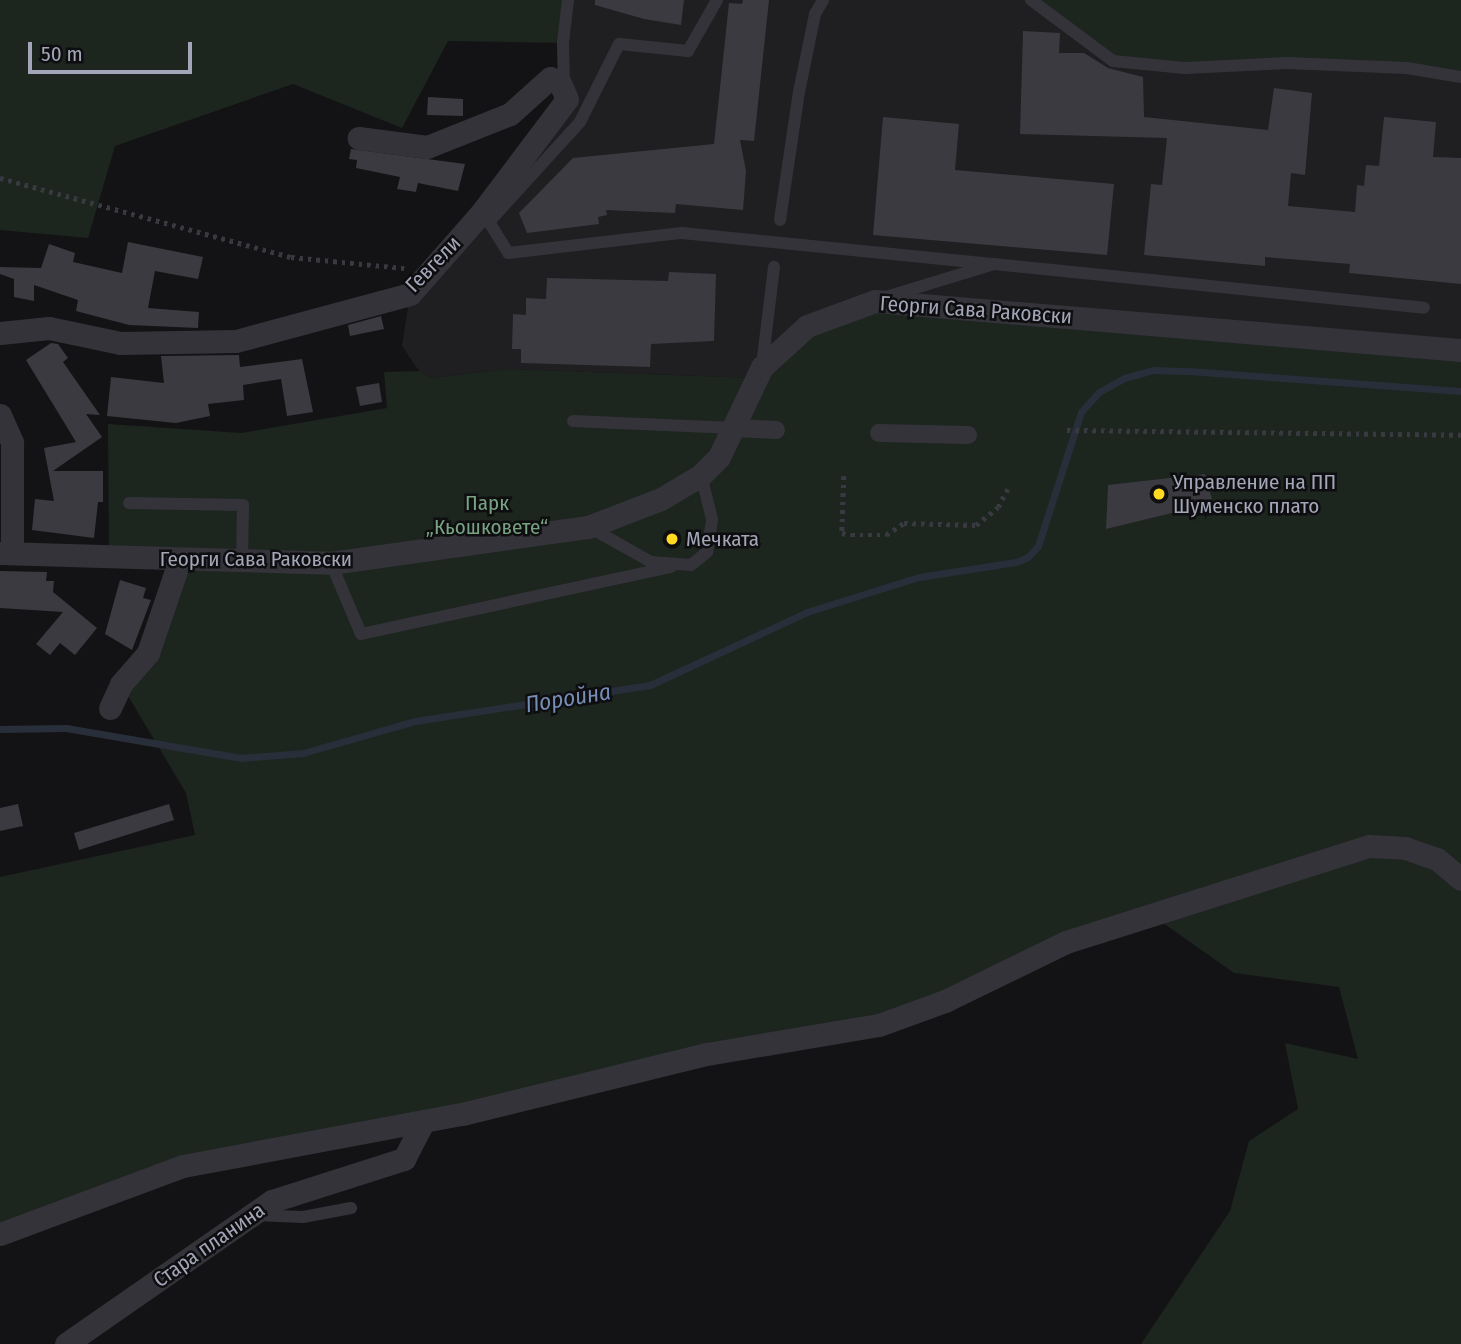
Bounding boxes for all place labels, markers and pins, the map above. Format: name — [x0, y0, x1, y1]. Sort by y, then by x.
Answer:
place label: Управление на ПП Шуменско плато — [1173, 469, 1336, 519]
marker: Управление на ПП Шуменско плато — [1151, 486, 1167, 502]
place label: Мечката — [686, 526, 759, 552]
marker: Мечката — [664, 531, 680, 547]

